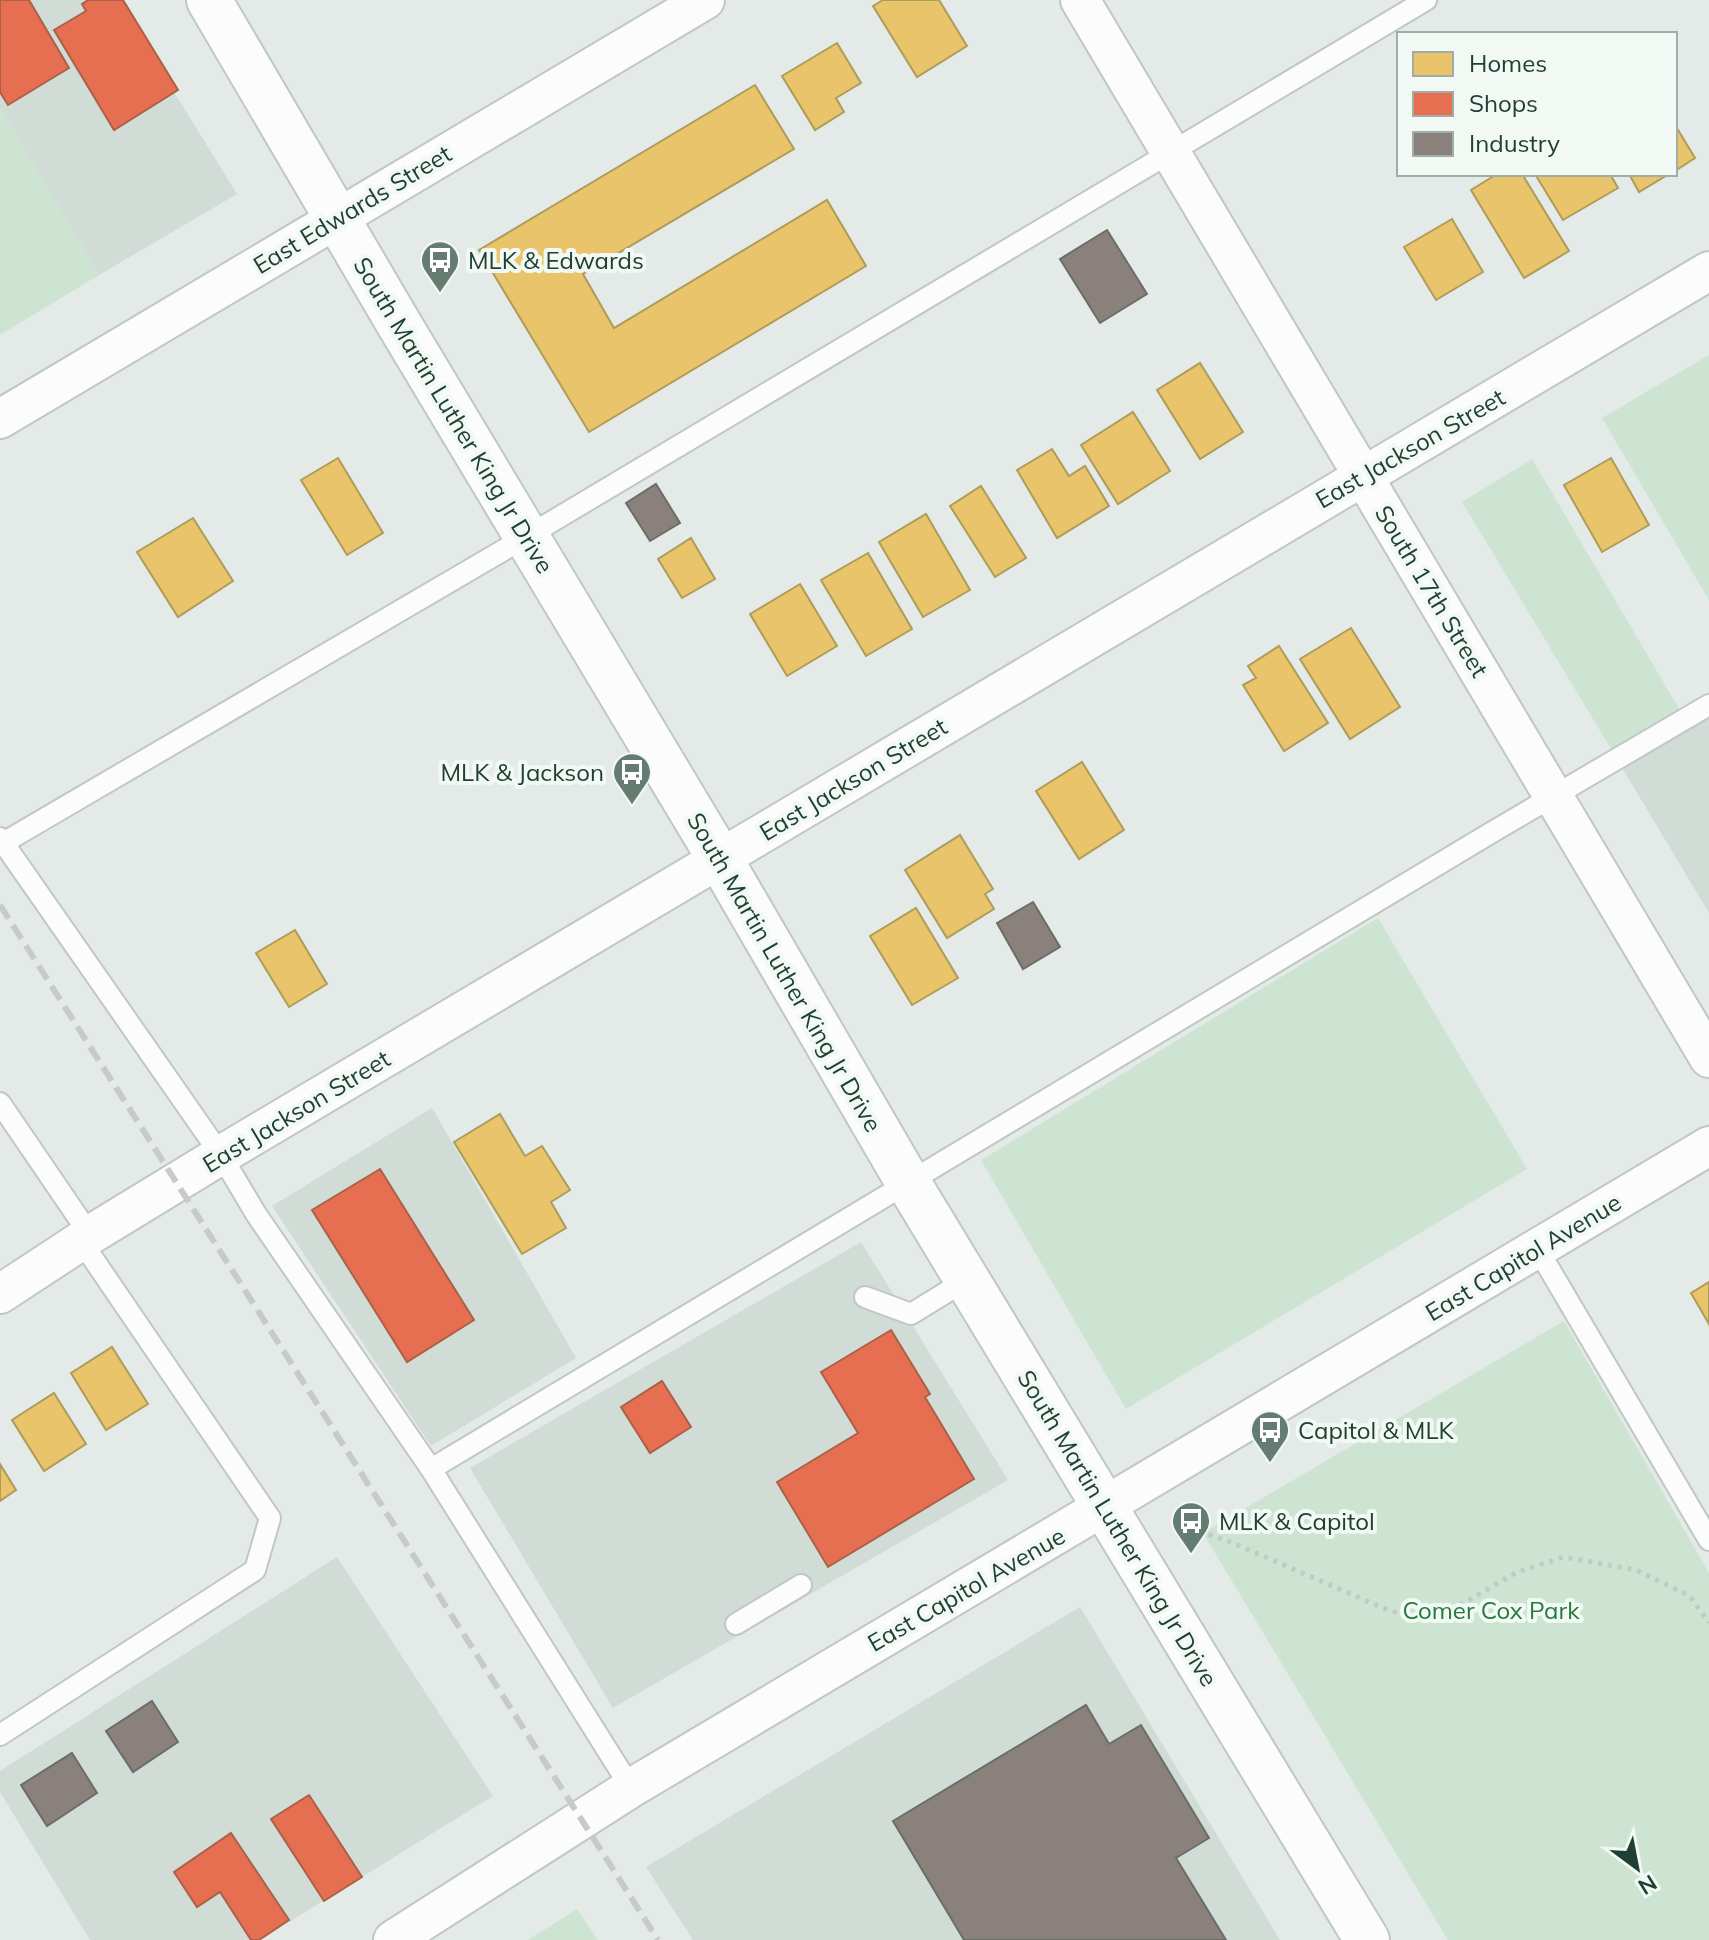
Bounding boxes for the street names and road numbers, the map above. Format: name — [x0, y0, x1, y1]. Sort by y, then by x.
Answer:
street label: East Edwards Street — [248, 138, 456, 280]
street label: South Martin Luther King Jr Drive — [347, 251, 561, 579]
street label: East Jackson Street — [1310, 382, 1510, 514]
street label: South 17th Street — [1369, 500, 1495, 682]
street label: East Jackson Street — [754, 711, 952, 847]
street label: South Martin Luther King Jr Drive — [681, 807, 889, 1137]
street label: East Jackson Street — [197, 1043, 395, 1179]
street label: East Capitol Avenue — [1420, 1187, 1626, 1327]
street label: South Martin Luther King Jr Drive — [1011, 1364, 1225, 1692]
street label: East Capitol Avenue — [862, 1520, 1070, 1658]

